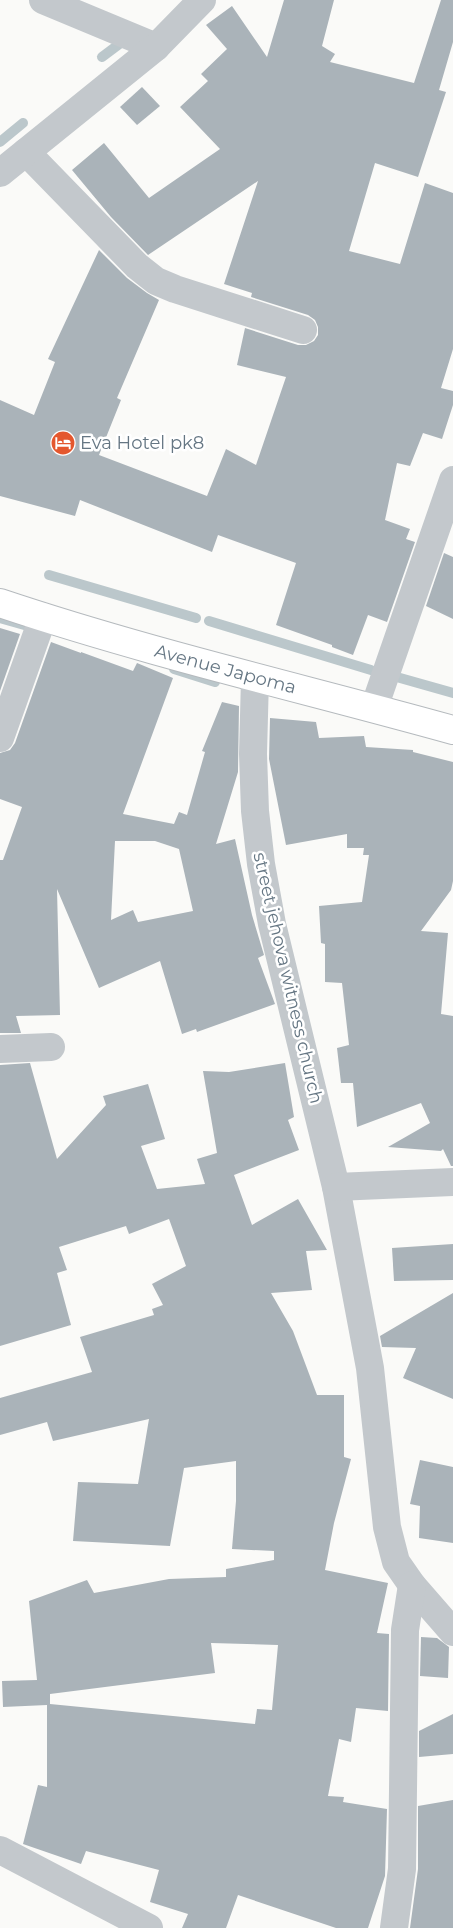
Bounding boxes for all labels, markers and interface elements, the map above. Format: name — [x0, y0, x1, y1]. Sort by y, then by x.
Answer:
hotel icon: Eva Hotel pk8 — [50, 430, 76, 456]
place label: Eva Hotel pk8 — [80, 432, 204, 454]
street label: Avenue Japoma — [152, 640, 299, 699]
street label: street jehova witness church — [248, 850, 328, 1106]

